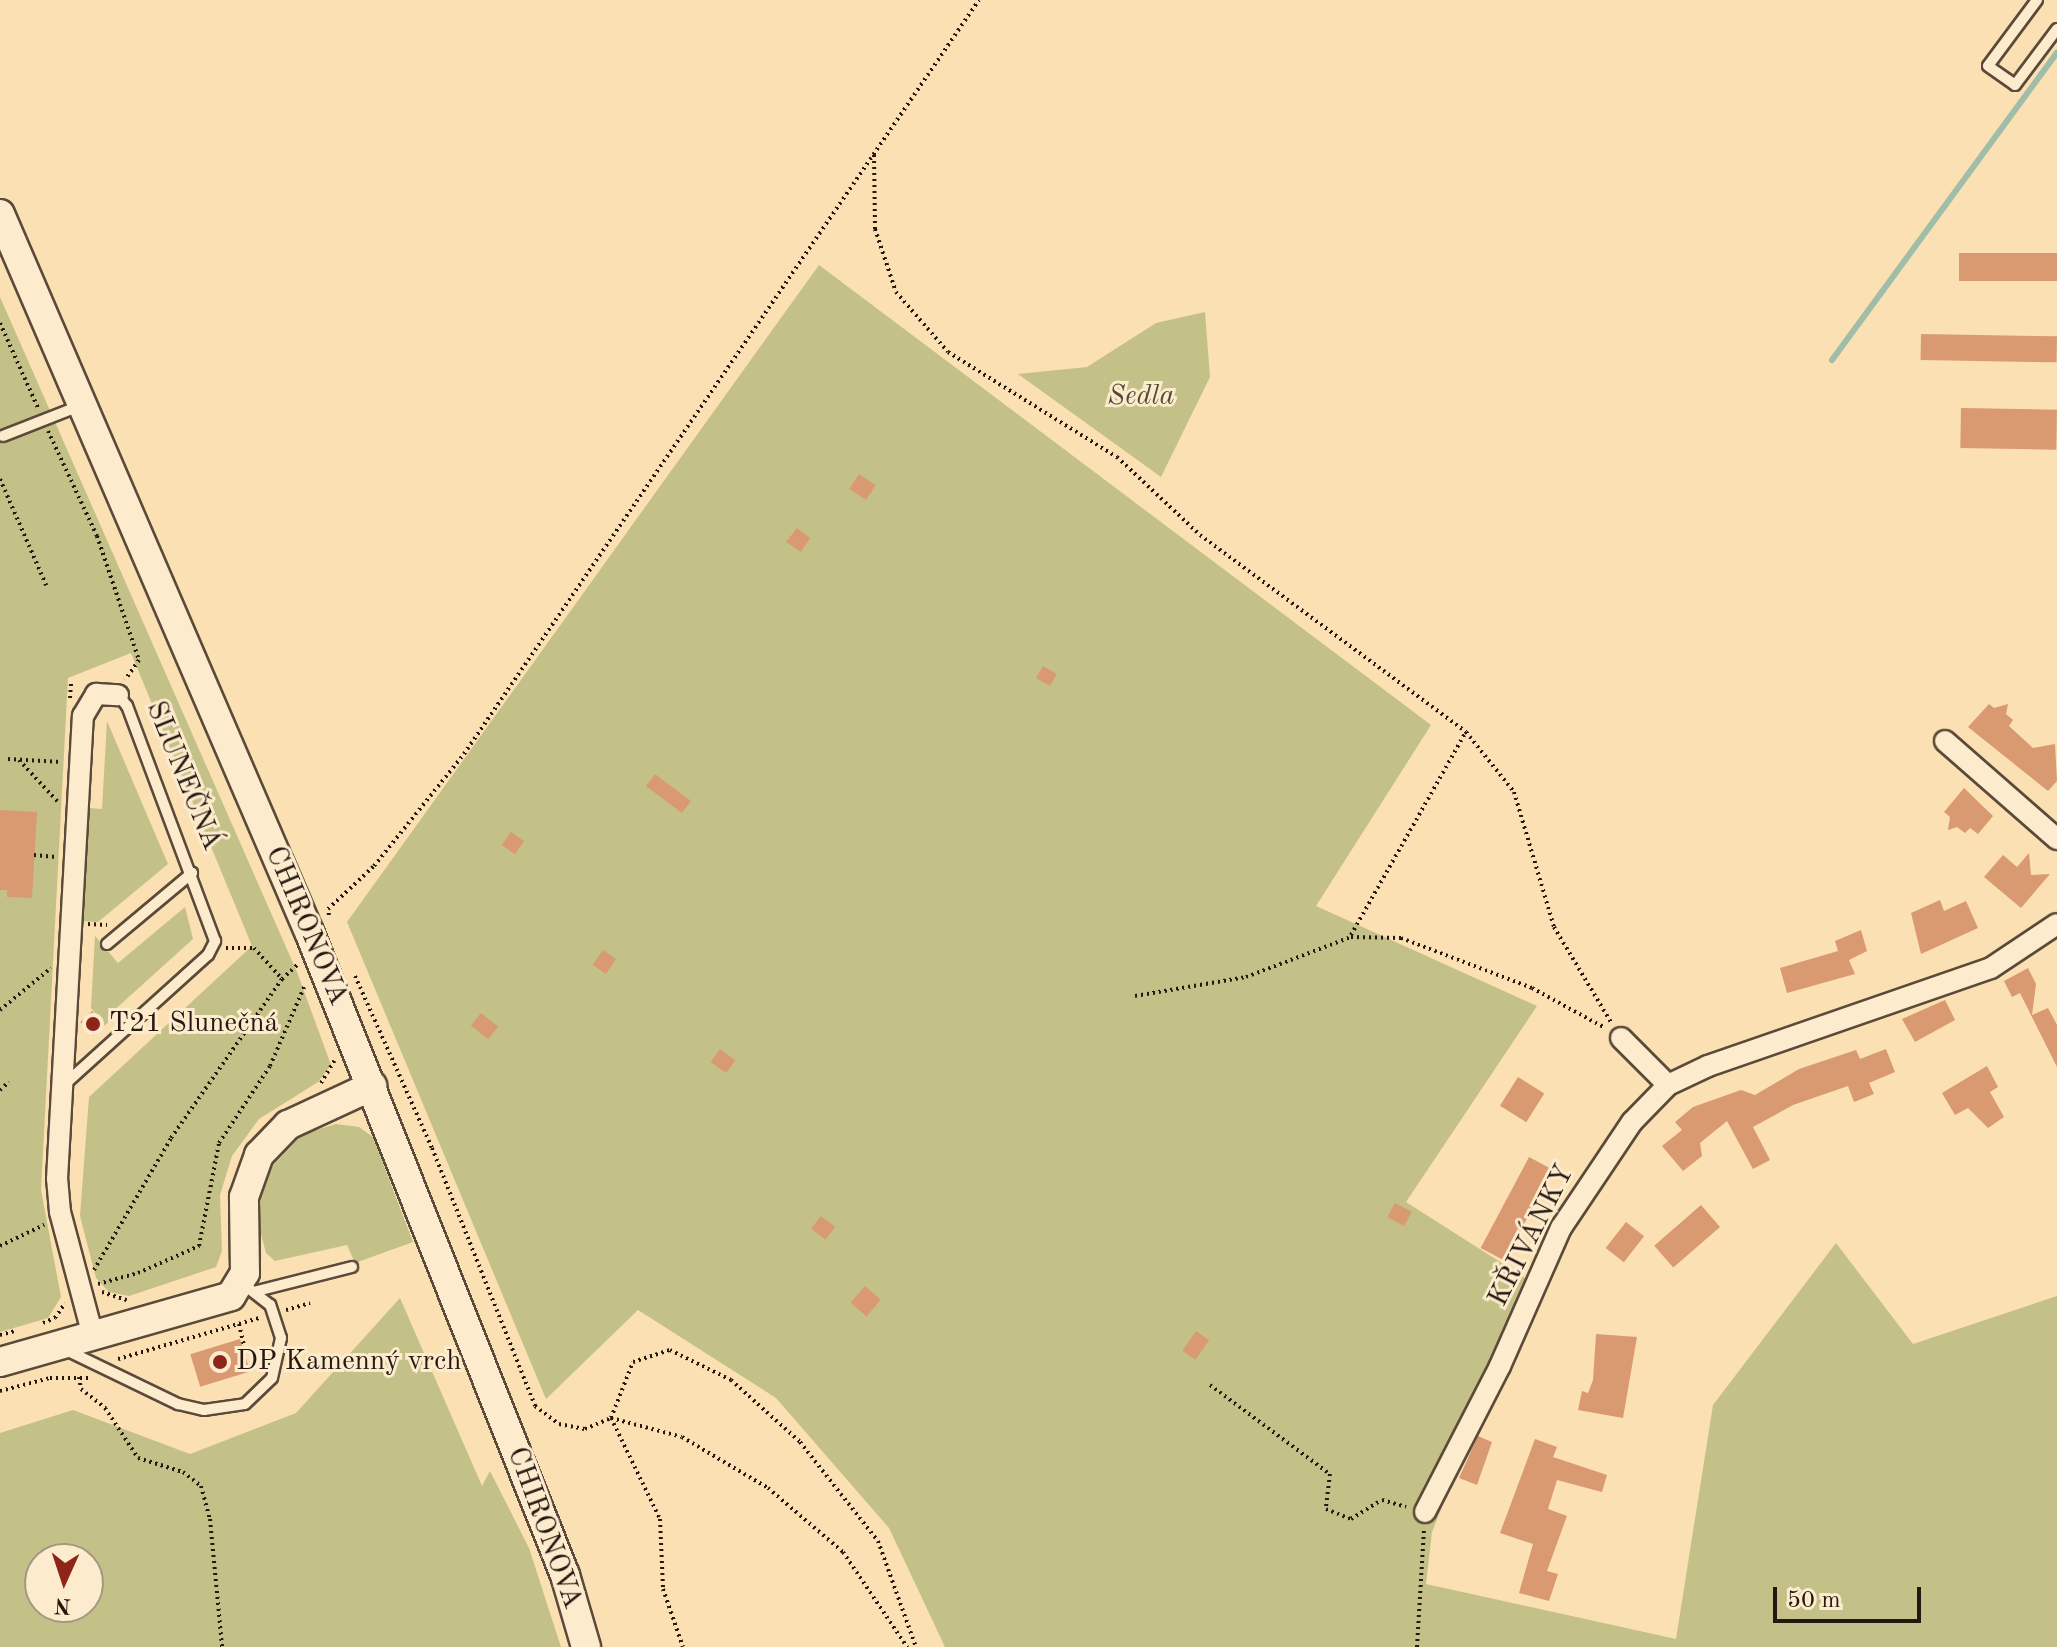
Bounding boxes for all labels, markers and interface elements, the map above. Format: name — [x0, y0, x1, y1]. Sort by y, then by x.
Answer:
park label: Sedla — [1108, 380, 1174, 414]
street label: SLUNEČNÁ — [138, 696, 228, 856]
street label: CHIRONOVA — [257, 841, 355, 1011]
place label: T21 Slunečná — [109, 1007, 278, 1041]
marker: T21 Slunečná — [84, 1015, 102, 1033]
street label: KŘIVÁNKY — [1482, 1160, 1582, 1312]
place label: DP Kamenný vrch — [236, 1345, 462, 1379]
marker: DP Kamenný vrch — [211, 1353, 229, 1371]
street label: CHIRONOVA — [499, 1443, 589, 1613]
north arrow — [24, 1543, 104, 1623]
scale bar — [1777, 1571, 1925, 1621]
text: 50 m — [1787, 1589, 1841, 1613]
text: N — [54, 1594, 72, 1616]

